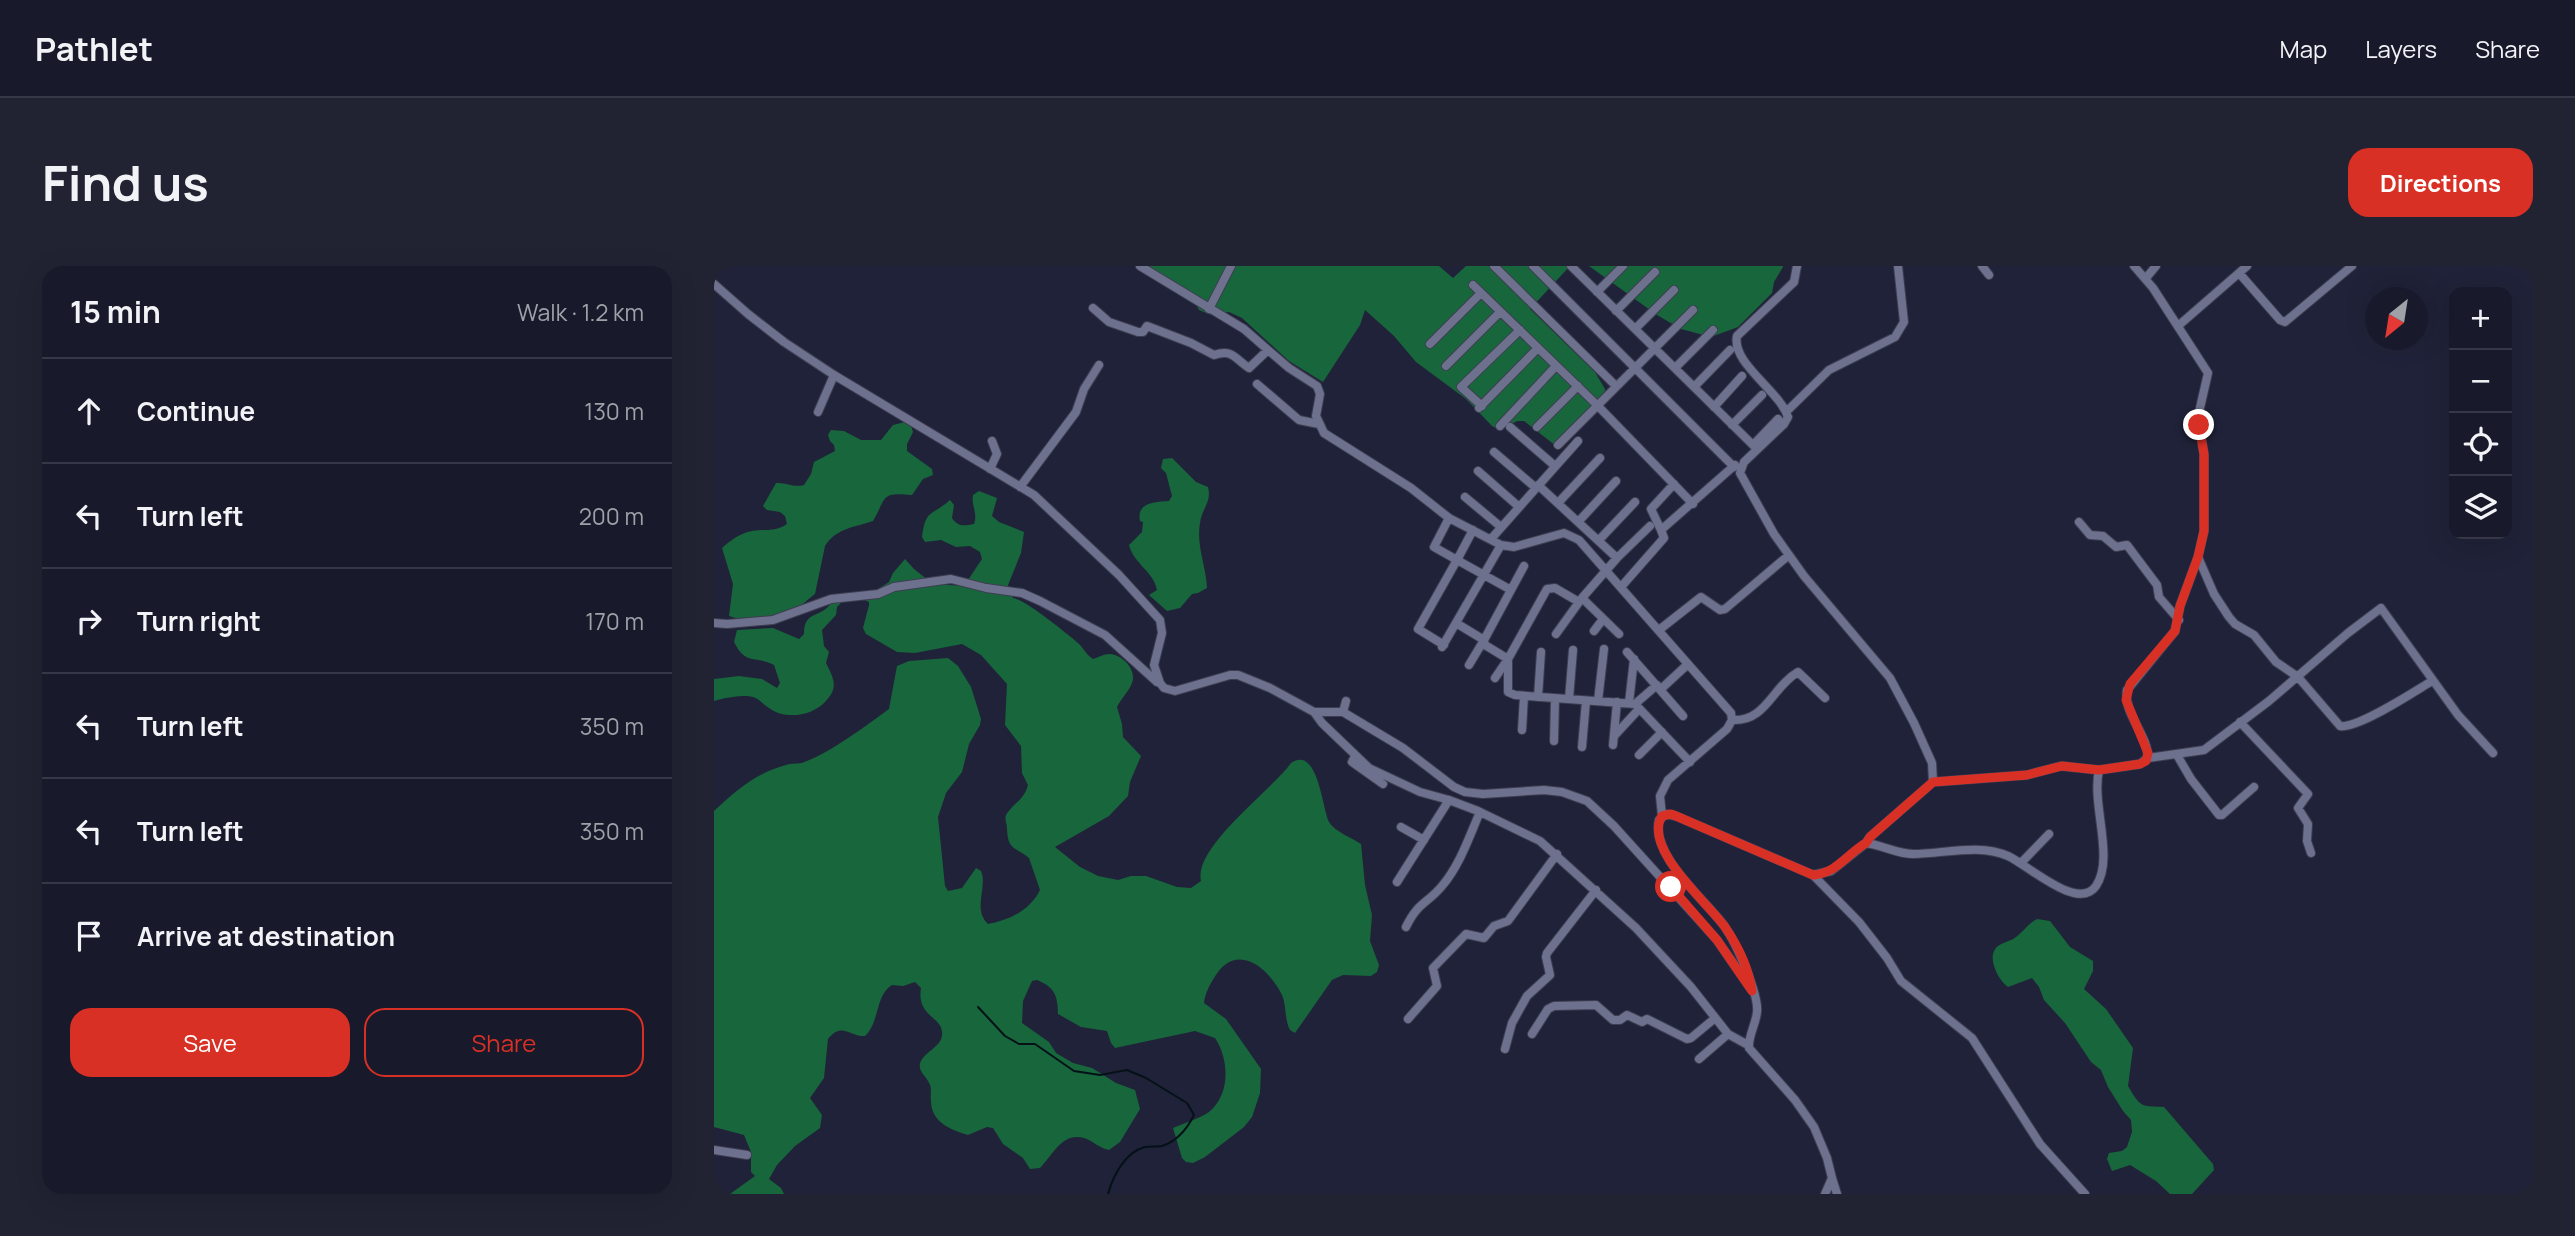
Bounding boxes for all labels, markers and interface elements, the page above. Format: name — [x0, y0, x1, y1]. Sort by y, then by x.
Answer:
text: Pathlet — [35, 26, 153, 71]
text: Map — [2280, 32, 2327, 65]
text: Layers — [2365, 32, 2437, 65]
text: Share — [2475, 32, 2540, 65]
button: Directions — [2348, 148, 2533, 217]
text: Find us — [42, 149, 209, 216]
north arrow — [2365, 287, 2428, 350]
map controls — [2449, 287, 2512, 539]
button: + — [2449, 287, 2512, 350]
text: 15 min — [70, 291, 161, 332]
text: Walk · 1.2 km — [517, 296, 644, 328]
button: − — [2449, 350, 2512, 413]
icon: ahead — [70, 392, 108, 430]
text: Continue — [137, 393, 255, 429]
text: 130 m — [584, 395, 644, 427]
route end — [2183, 409, 2214, 440]
button: locate — [2449, 413, 2512, 476]
button: layers — [2449, 476, 2512, 539]
icon: left — [70, 497, 108, 535]
text: Turn left — [137, 498, 244, 534]
text: 200 m — [579, 500, 644, 532]
icon: right — [70, 602, 108, 640]
text: Turn right — [137, 603, 261, 639]
text: 170 m — [585, 605, 644, 637]
icon: left — [70, 707, 108, 745]
text: Turn left — [137, 708, 244, 744]
text: 350 m — [580, 710, 644, 742]
icon: left — [70, 812, 108, 850]
text: Turn left — [137, 813, 244, 849]
text: 350 m — [580, 815, 644, 847]
route start — [1655, 871, 1686, 902]
icon: arrive — [70, 917, 108, 955]
text: Arrive at destination — [137, 918, 395, 954]
button: Save — [70, 1008, 350, 1077]
button: Share — [364, 1008, 644, 1077]

